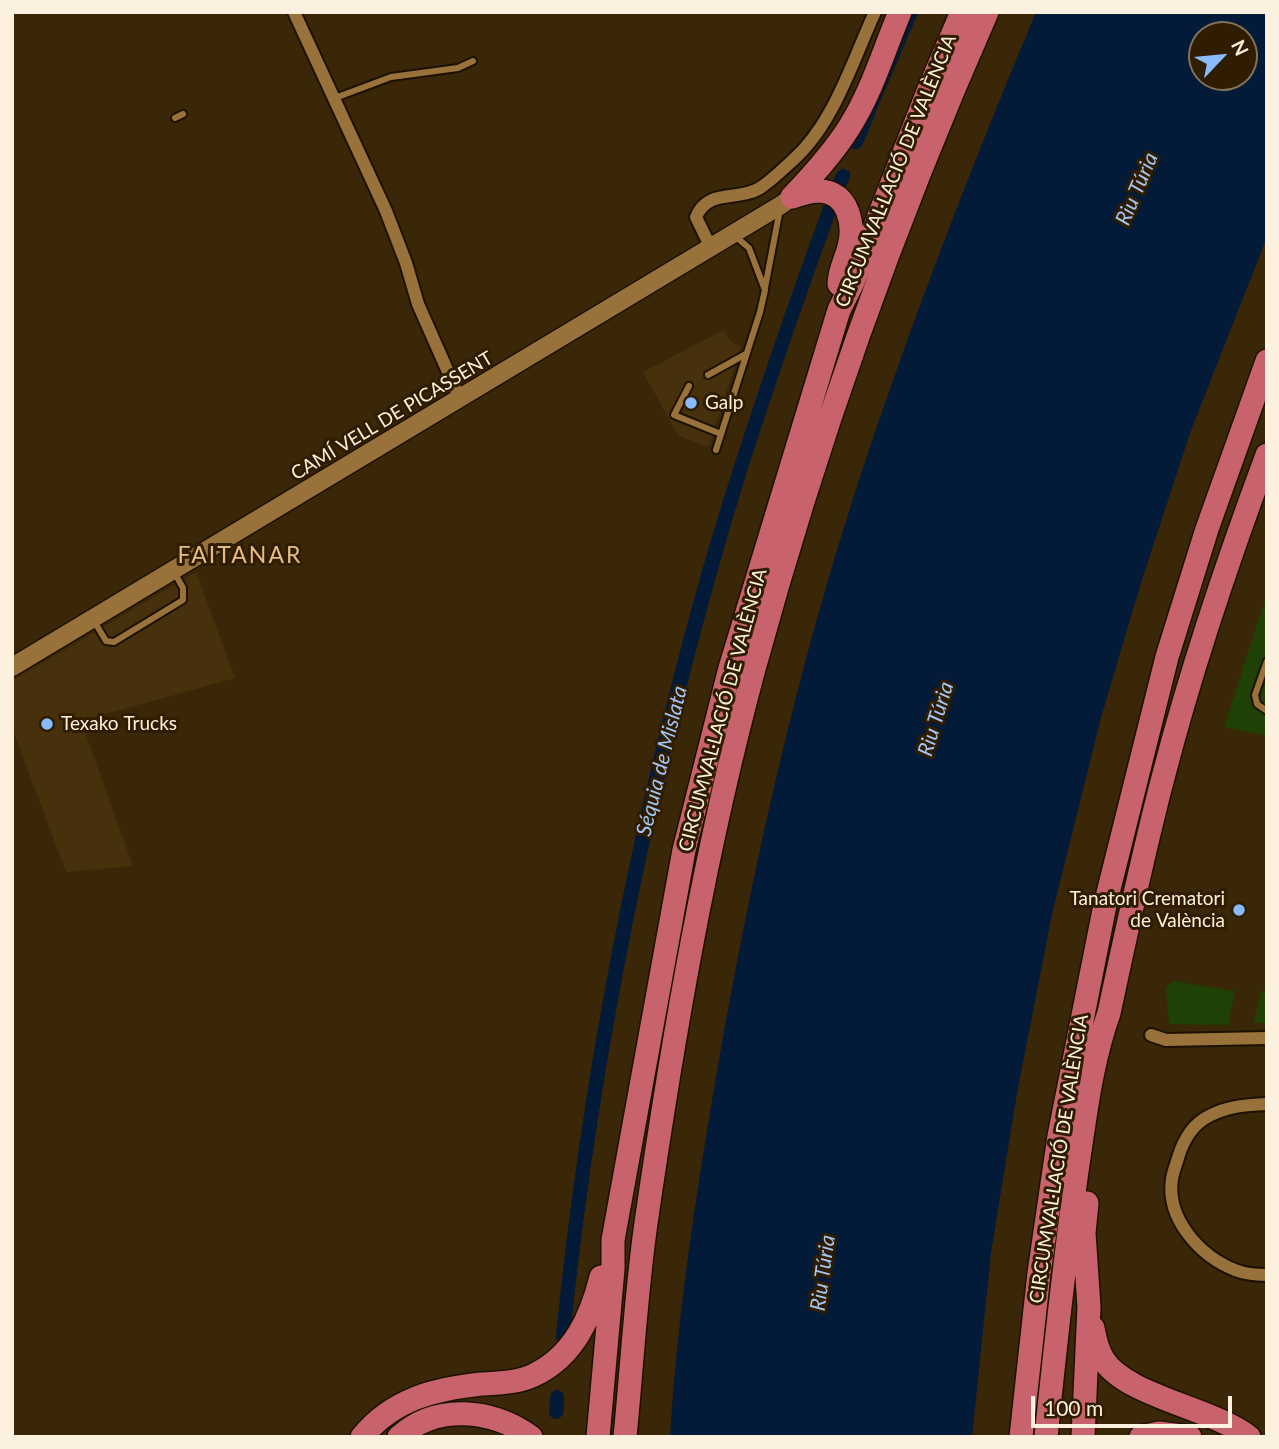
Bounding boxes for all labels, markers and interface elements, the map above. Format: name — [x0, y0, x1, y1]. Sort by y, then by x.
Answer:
north arrow — [1188, 21, 1258, 91]
street label: CIRCUMVAL·LACIÓ DE VALÈNCIA — [831, 31, 961, 311]
text: N — [1227, 36, 1254, 59]
water label: Riu Túria — [1110, 149, 1164, 229]
street label: CAMÍ VELL DE PICASSENT — [287, 347, 497, 485]
place label: Galp — [705, 392, 743, 414]
marker: Galp — [683, 395, 699, 411]
district label: FAITANAR — [179, 542, 301, 570]
street label: CIRCUMVAL·LACIÓ DE VALÈNCIA — [674, 566, 772, 854]
water label: Riu Túria — [913, 679, 959, 759]
water label: Séquia de Mislata — [631, 683, 693, 839]
place label: Texako Trucks — [61, 713, 177, 735]
marker: Texako Trucks — [39, 716, 55, 732]
place label: Tanatori Crematori de València — [1070, 888, 1225, 932]
marker: Tanatori Crematori de València — [1231, 902, 1247, 918]
street label: CIRCUMVAL·LACIÓ DE VALÈNCIA — [1025, 1013, 1093, 1305]
water label: Riu Túria — [805, 1233, 841, 1313]
scale bar — [1034, 1382, 1235, 1426]
text: 100 m — [1044, 1395, 1103, 1420]

